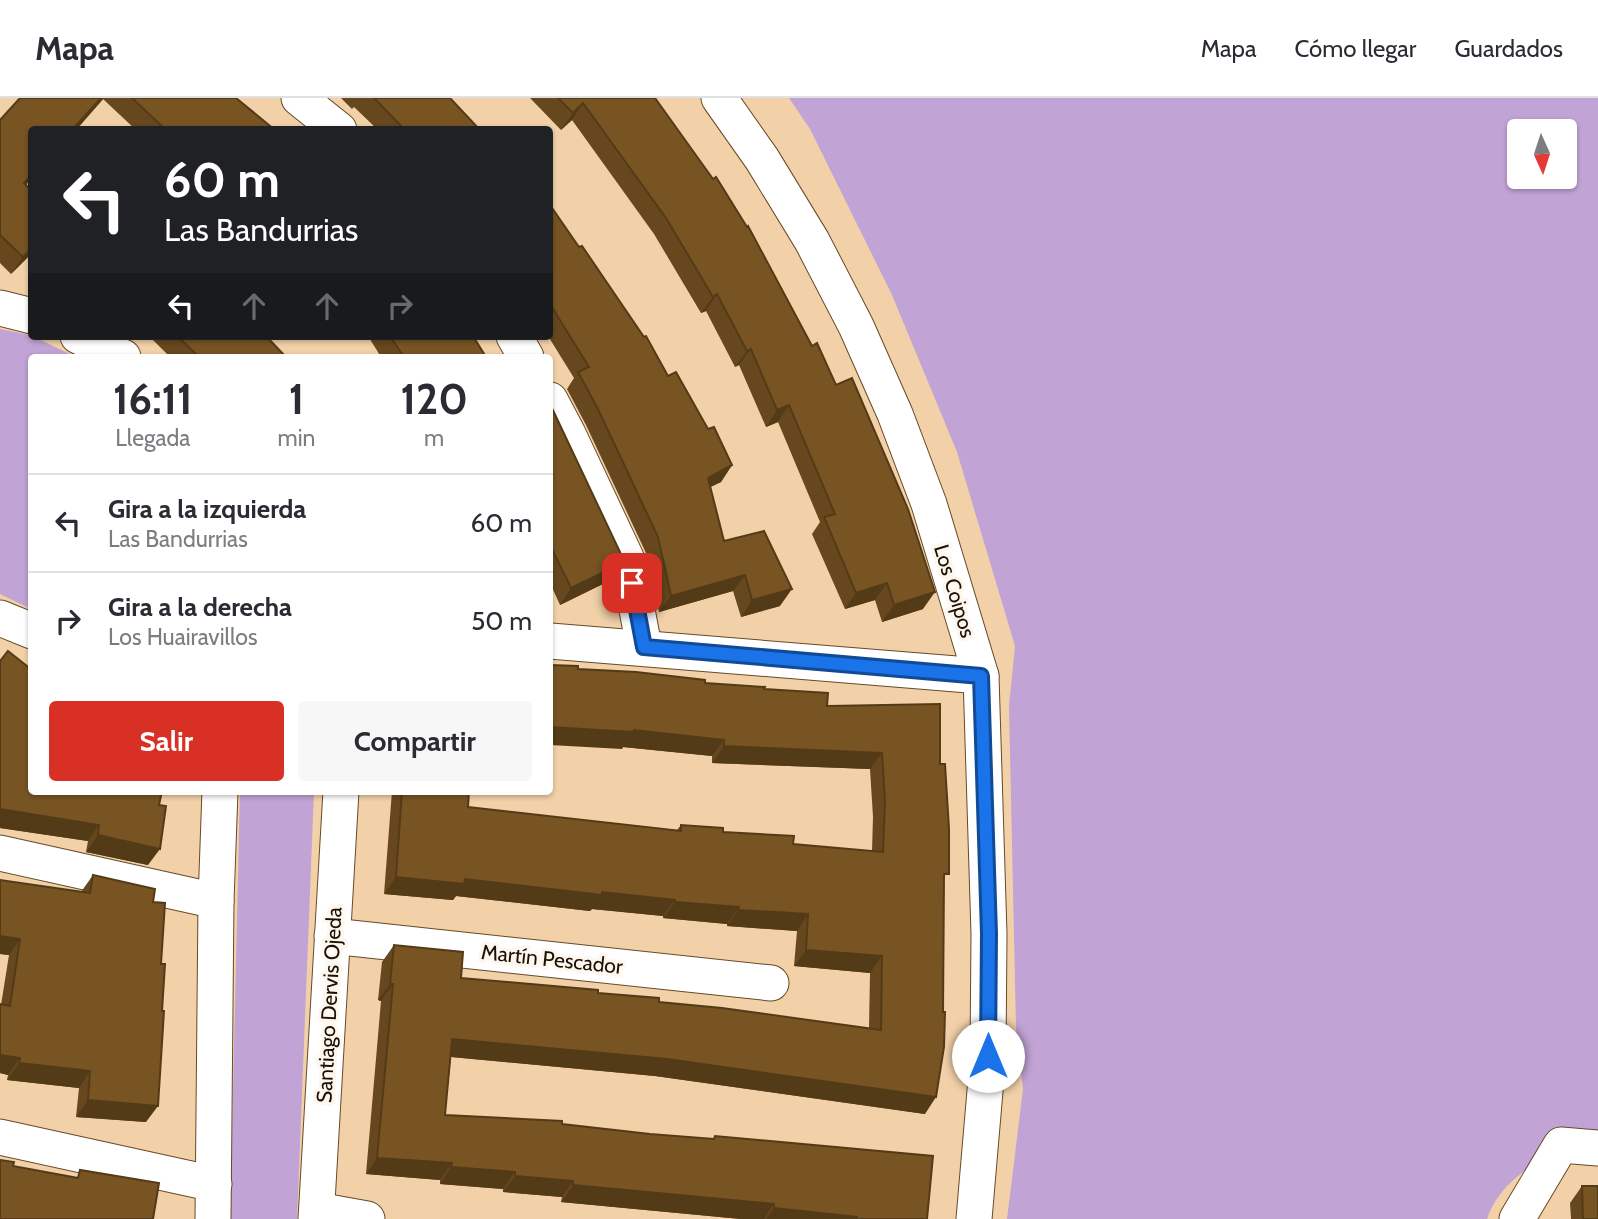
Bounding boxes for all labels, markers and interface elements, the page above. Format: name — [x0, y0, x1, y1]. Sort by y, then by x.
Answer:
text: Mapa — [35, 28, 114, 68]
text: Mapa — [1201, 34, 1257, 63]
text: Cómo llegar — [1295, 34, 1416, 63]
text: Guardados — [1454, 34, 1563, 63]
north arrow — [1507, 119, 1577, 189]
map controls — [1507, 119, 1577, 189]
text: 60 m — [164, 150, 280, 209]
icon: left — [49, 154, 140, 245]
text: Las Bandurrias — [164, 210, 358, 249]
icon: left — [162, 287, 200, 325]
icon: ahead — [235, 287, 273, 325]
icon: ahead — [308, 287, 346, 325]
icon: right — [381, 287, 419, 325]
text: 16:11 — [113, 373, 192, 425]
text: 1 — [289, 373, 304, 425]
text: 120 — [401, 373, 468, 425]
text: Llegada — [115, 424, 190, 452]
text: min — [278, 424, 315, 452]
text: m — [424, 424, 444, 452]
text: Gira a la izquierda — [108, 493, 306, 525]
icon: left — [49, 504, 87, 542]
text: 60 m — [470, 507, 532, 539]
text: Las Bandurrias — [108, 525, 248, 553]
street label: Los Coipos — [929, 542, 981, 641]
pin — [602, 553, 662, 613]
icon: arrive — [613, 564, 651, 602]
text: Gira a la derecha — [108, 591, 292, 623]
icon: right — [49, 602, 87, 640]
text: 50 m — [471, 605, 532, 637]
text: Los Huairavillos — [108, 623, 257, 651]
button: Salir — [49, 701, 284, 781]
button: Compartir — [298, 701, 532, 781]
street label: Santiago Dervis Ojeda — [311, 907, 348, 1104]
street label: Martín Pescador — [480, 939, 624, 979]
position arrow — [951, 1019, 1025, 1093]

